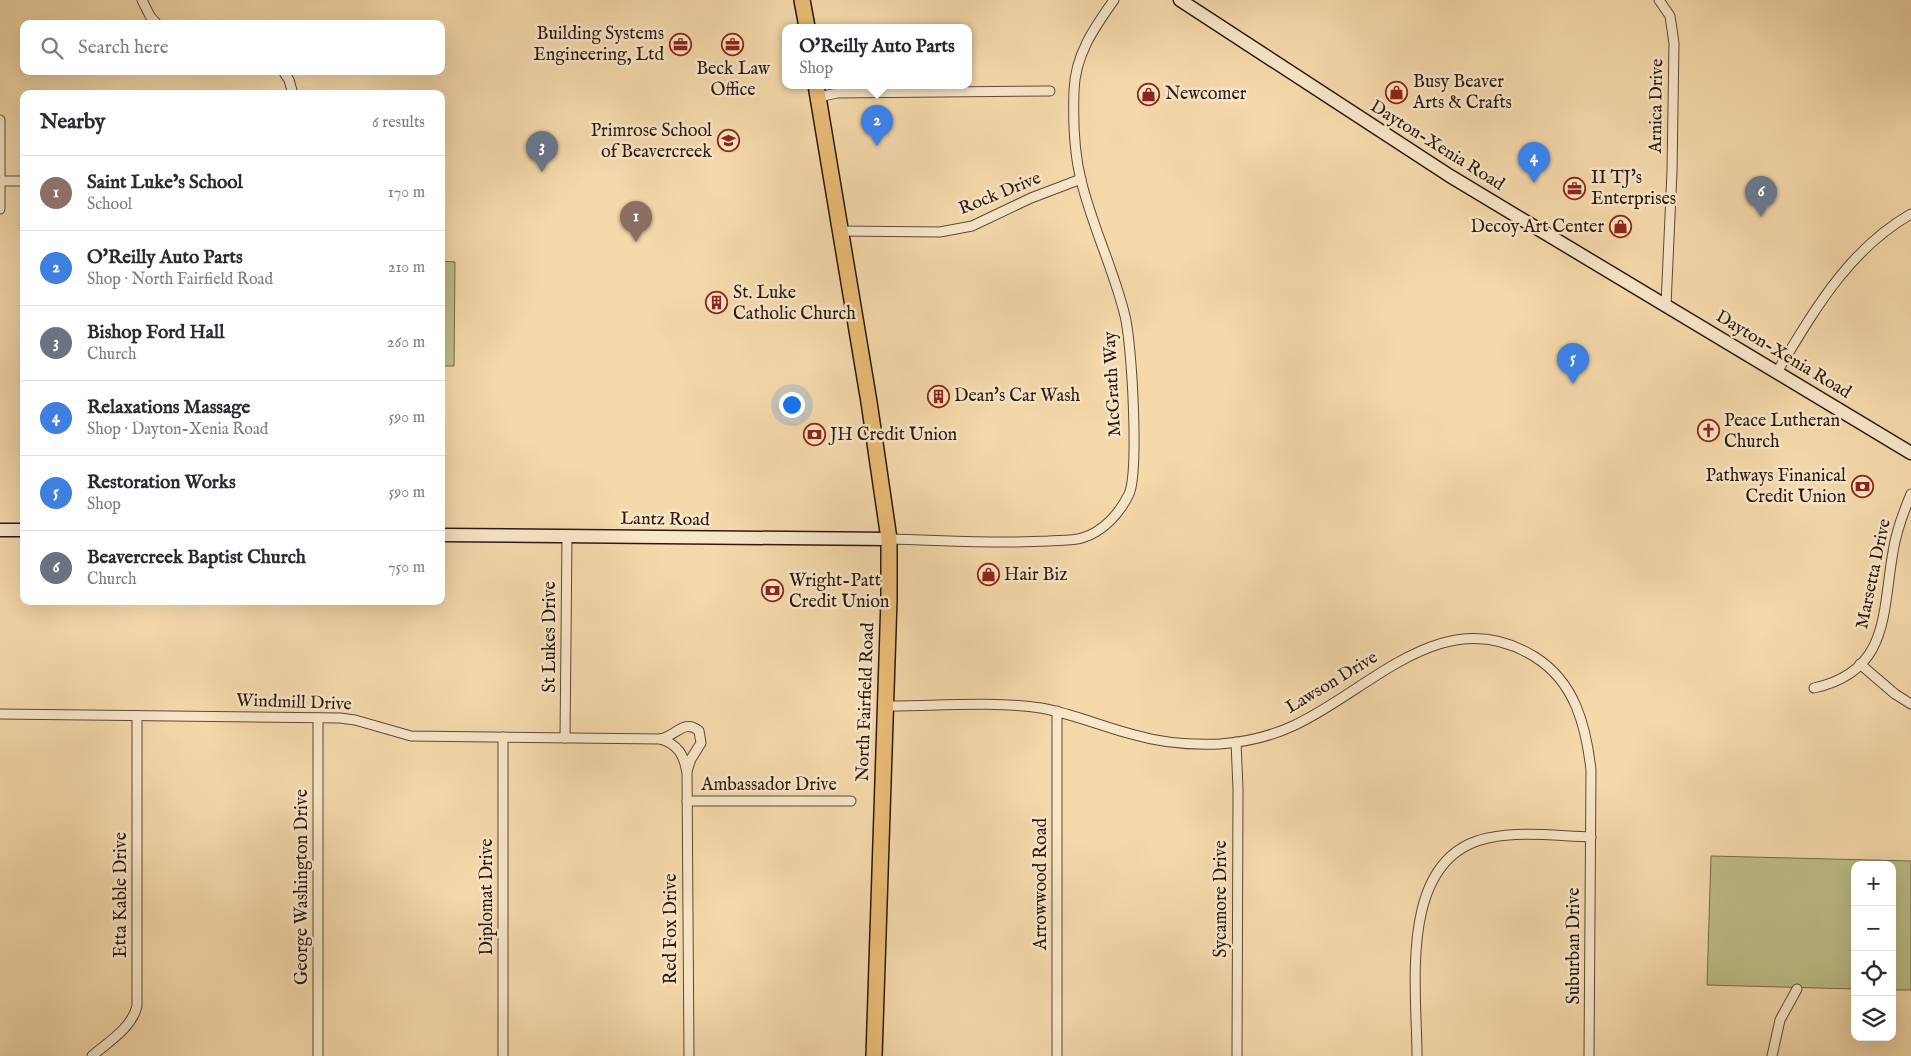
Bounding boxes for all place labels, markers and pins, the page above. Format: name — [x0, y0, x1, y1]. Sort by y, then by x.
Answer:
place label: Building Systems Engineering, Ltd — [533, 23, 664, 67]
office icon: Building Systems Engineering, Ltd — [668, 32, 692, 56]
office icon: Beck Law Office — [721, 32, 745, 56]
place label: Beck Law Office — [696, 58, 771, 102]
place label: Busy Beaver Arts & Crafts — [1412, 71, 1512, 115]
shop icon: Busy Beaver Arts & Crafts — [1385, 80, 1409, 104]
shop icon: Newcomer — [1137, 82, 1161, 106]
place label: Newcomer — [1165, 83, 1247, 106]
pin: 2 — [861, 105, 893, 146]
place label: Primrose School of Beavercreek — [591, 120, 712, 164]
school or university icon: Primrose School of Beavercreek — [716, 129, 740, 153]
pin: 3 — [526, 131, 558, 172]
pin: 4 — [1518, 142, 1550, 183]
place label: II TJ's Enterprises — [1591, 167, 1676, 211]
office icon: II TJ's Enterprises — [1563, 176, 1587, 200]
pin: 6 — [1745, 176, 1777, 217]
pin: 1 — [620, 201, 652, 242]
shop icon: Decoy Art Center — [1608, 215, 1632, 239]
place label: Decoy Art Center — [1471, 216, 1604, 239]
place label: St. Luke Catholic Church — [733, 282, 856, 326]
building icon: St. Luke Catholic Church — [705, 291, 729, 315]
pin: 5 — [1557, 343, 1589, 384]
building icon: Dean's Car Wash — [926, 384, 950, 408]
place label: Dean's Car Wash — [954, 385, 1080, 408]
place label: Peace Lutheran Church — [1724, 410, 1841, 454]
church icon: Peace Lutheran Church — [1696, 419, 1720, 443]
bank icon: JH Credit Union — [802, 423, 826, 447]
place label: JH Credit Union — [828, 424, 958, 447]
place label: Pathways Finanical Credit Union — [1706, 465, 1846, 509]
bank icon: Pathways Finanical Credit Union — [1850, 474, 1874, 498]
shop icon: Hair Biz — [976, 563, 1000, 587]
place label: Hair Biz — [1004, 564, 1068, 587]
place label: Wright-Patt Credit Union — [789, 570, 890, 614]
bank icon: Wright-Patt Credit Union — [761, 579, 785, 603]

